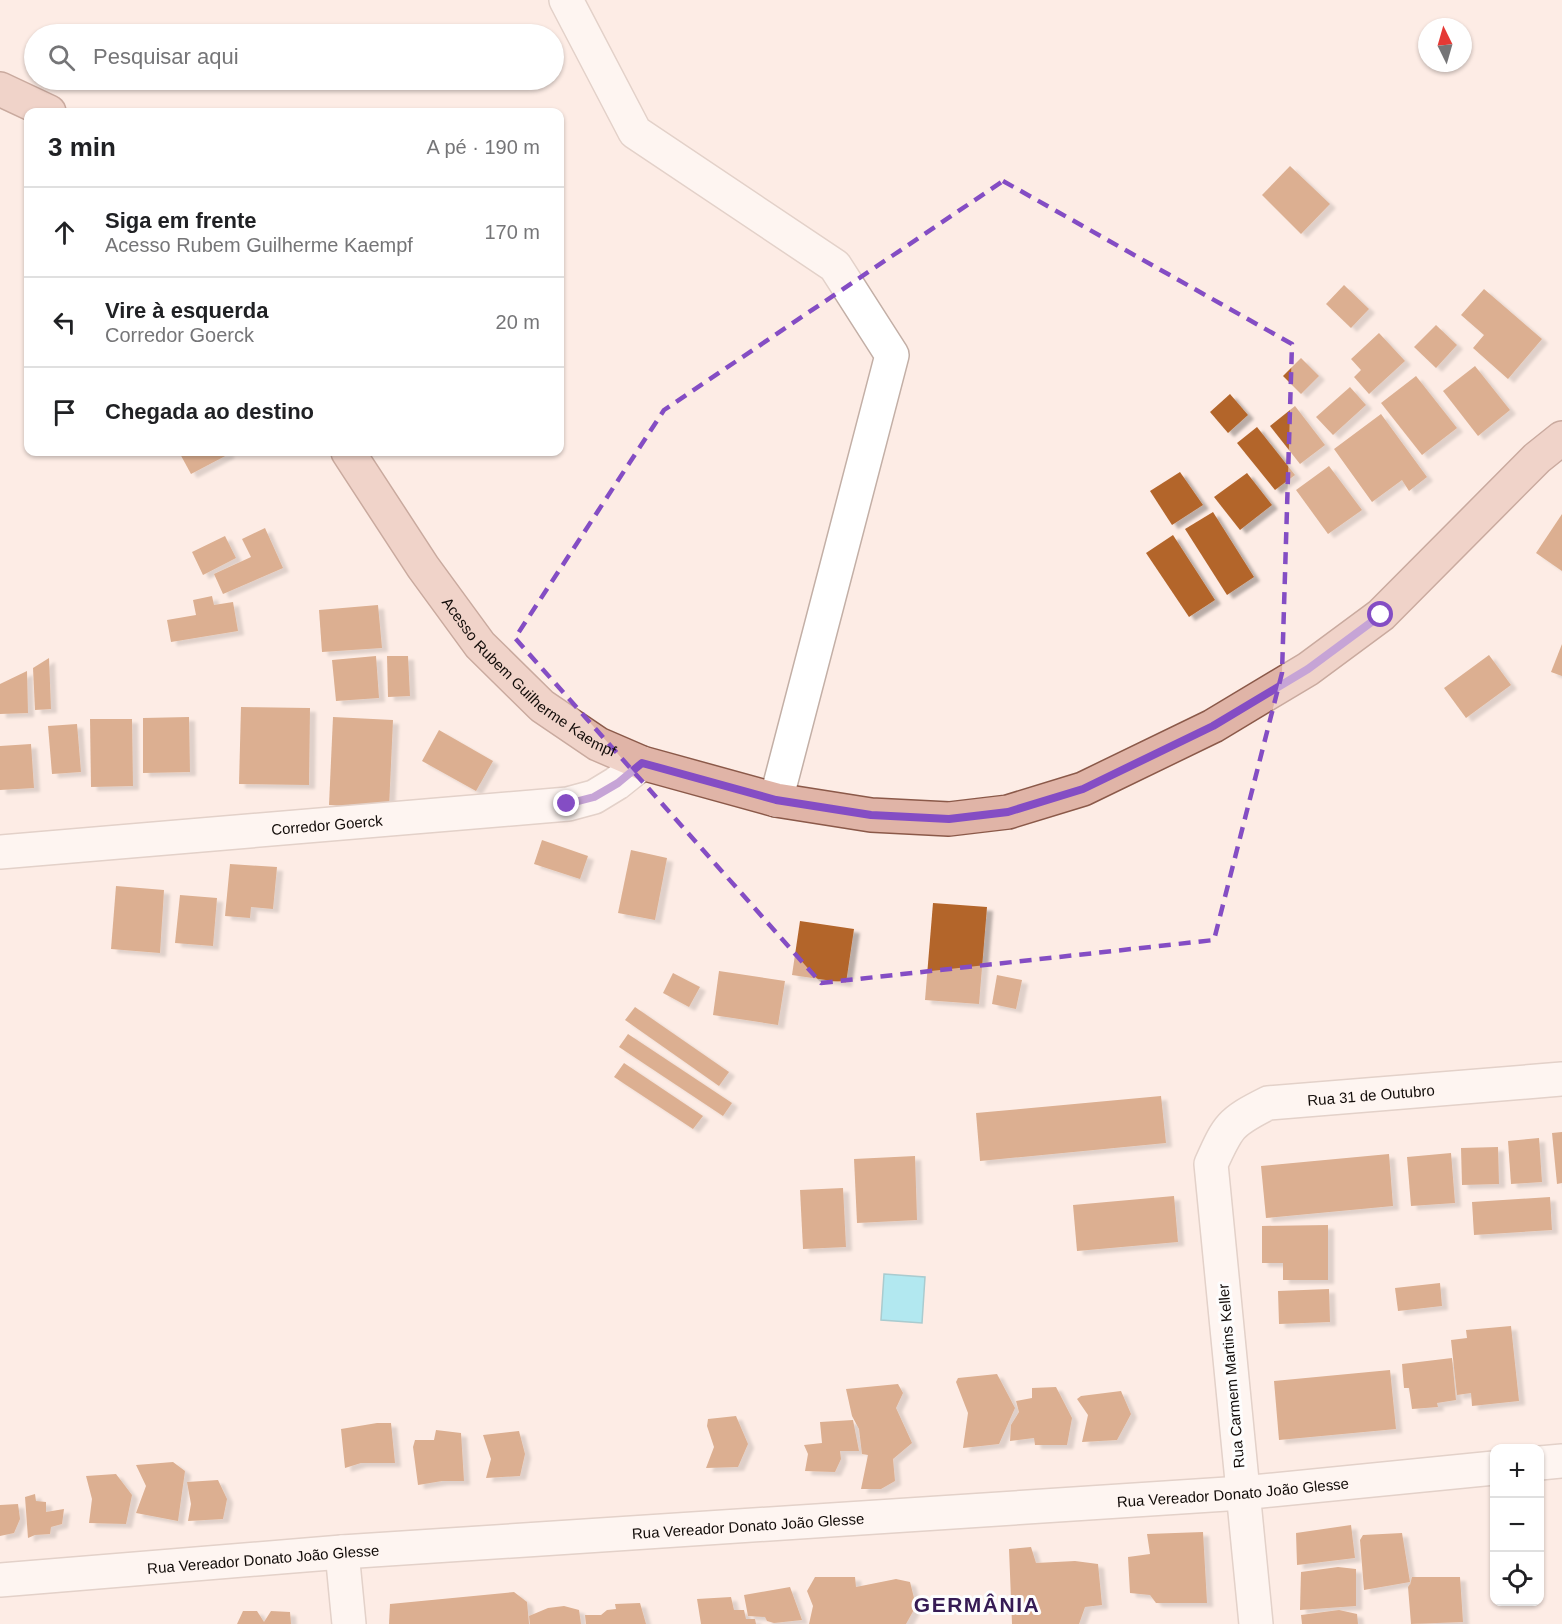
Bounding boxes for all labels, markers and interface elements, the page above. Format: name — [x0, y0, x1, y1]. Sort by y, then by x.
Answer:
north arrow — [1418, 18, 1472, 72]
search box — [24, 24, 564, 90]
icon: search — [45, 41, 78, 74]
text: Pesquisar aqui — [93, 44, 239, 69]
text: 3 min — [48, 132, 116, 162]
text: A pé · 190 m — [427, 136, 540, 158]
text: Siga em frente — [105, 208, 257, 233]
icon: ahead — [48, 216, 81, 249]
text: 170 m — [484, 221, 540, 243]
text: Acesso Rubem Guilherme Kaempf — [105, 234, 413, 256]
text: Vire à esquerda — [105, 298, 268, 323]
icon: left — [48, 306, 81, 339]
text: 20 m — [496, 311, 540, 333]
text: Corredor Goerck — [105, 324, 254, 346]
icon: arrive — [48, 396, 81, 429]
text: Chegada ao destino — [105, 399, 314, 424]
street label: Acesso Rubem Guilherme Kaempf — [439, 594, 620, 760]
route start — [1367, 601, 1393, 627]
route end — [553, 790, 579, 816]
street label: Corredor Goerck — [270, 811, 384, 838]
street label: Rua 31 de Outubro — [1307, 1081, 1435, 1108]
street label: Rua Carmem Martins Keller — [1214, 1283, 1248, 1469]
map controls — [1490, 1444, 1544, 1606]
button: + — [1490, 1444, 1544, 1498]
street label: Rua Vereador Donato João Glesse — [1116, 1474, 1350, 1510]
button: − — [1490, 1498, 1544, 1552]
street label: Rua Vereador Donato João Glesse — [631, 1509, 865, 1541]
street label: Rua Vereador Donato João Glesse — [146, 1541, 380, 1576]
button: locate — [1490, 1552, 1544, 1606]
district label: GERMÂNIA — [914, 1593, 1040, 1616]

